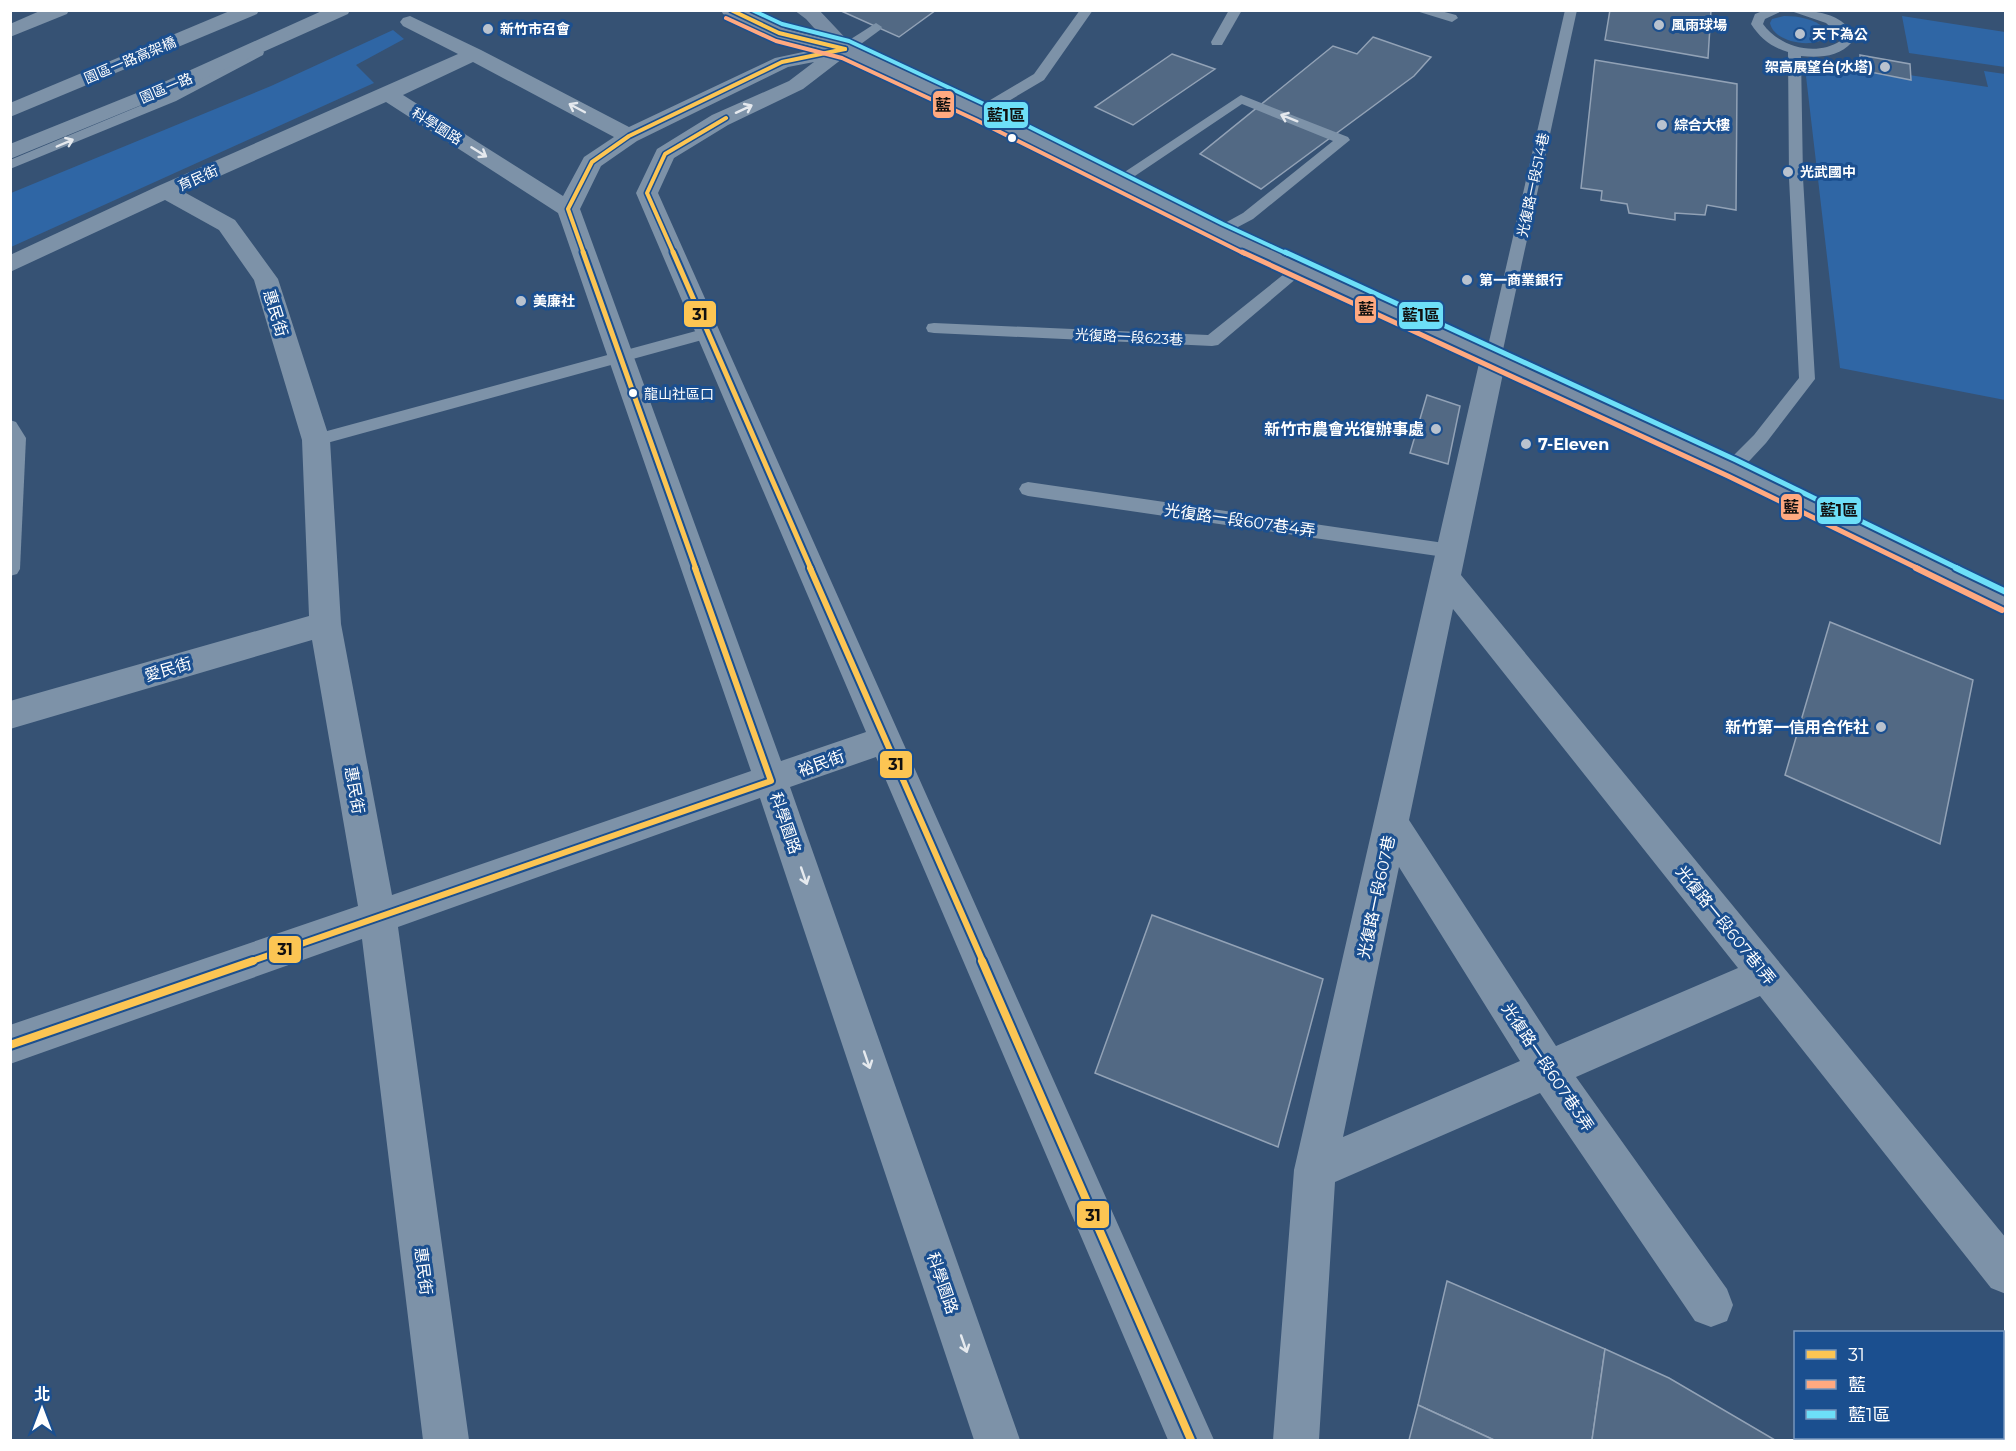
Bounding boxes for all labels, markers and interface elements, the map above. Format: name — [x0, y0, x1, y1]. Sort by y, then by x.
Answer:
place label: 風雨球場 — [1671, 16, 1727, 34]
marker: 風雨球場 — [1652, 18, 1666, 32]
place label: 新竹市召會 — [500, 20, 570, 38]
marker: 新竹市召會 — [481, 22, 495, 36]
place label: 天下為公 — [1812, 25, 1868, 43]
marker: 天下為公 — [1793, 27, 1807, 41]
street label: 園區一路高架橋 — [82, 33, 178, 87]
place label: 架高展望台(水塔) — [1765, 58, 1873, 76]
marker: 架高展望台(水塔) — [1878, 60, 1892, 74]
street label: 園區一路 — [137, 69, 195, 107]
line badge: 藍 — [932, 90, 955, 119]
text: 藍 — [935, 96, 951, 115]
line badge: 藍1區 — [983, 101, 1029, 129]
one-way arrow — [569, 102, 586, 114]
one-way arrow — [735, 103, 753, 115]
street label: 科學園路 — [408, 104, 466, 148]
text: 藍1區 — [987, 106, 1025, 125]
one-way arrow — [1280, 112, 1298, 123]
place label: 綜合大樓 — [1674, 116, 1730, 134]
marker: 綜合大樓 — [1655, 118, 1669, 132]
street label: 光復路一段514巷 — [1513, 131, 1553, 239]
unlabelled marker — [1006, 132, 1018, 144]
one-way arrow — [55, 137, 73, 148]
one-way arrow — [470, 147, 487, 159]
street label: 育民街 — [175, 161, 221, 195]
place label: 光武國中 — [1800, 163, 1856, 181]
marker: 光武國中 — [1781, 165, 1795, 179]
place label: 第一商業銀行 — [1479, 271, 1563, 289]
marker: 第一商業銀行 — [1460, 273, 1474, 287]
street label: 惠民街 — [259, 287, 292, 339]
place label: 美廉社 — [533, 292, 575, 310]
marker: 美廉社 — [514, 294, 528, 308]
line badge: 藍 — [1354, 295, 1377, 324]
line badge: 31 — [683, 300, 717, 328]
text: 藍 — [1358, 300, 1374, 319]
line badge: 藍1區 — [1398, 301, 1444, 330]
text: 31 — [691, 305, 708, 324]
text: 藍1區 — [1402, 306, 1440, 325]
street label: 光復路一段623巷 — [1074, 325, 1184, 349]
place label: 龍山社區口 — [644, 385, 714, 403]
marker: 龍山社區口 — [627, 387, 639, 399]
place label: 新竹市農會光復辦事處 — [1264, 420, 1424, 439]
marker: 新竹市農會光復辦事處 — [1429, 422, 1443, 436]
place label: 7-Eleven — [1538, 435, 1609, 454]
marker: 7-Eleven — [1519, 437, 1533, 451]
line badge: 藍 — [1780, 493, 1803, 521]
line badge: 藍1區 — [1816, 496, 1862, 525]
text: 藍 — [1783, 498, 1799, 517]
street label: 光復路一段607巷4弄 — [1163, 500, 1317, 540]
text: 藍1區 — [1820, 501, 1858, 520]
street label: 愛民街 — [142, 654, 194, 685]
place label: 新竹第一信用合作社 — [1725, 718, 1869, 737]
marker: 新竹第一信用合作社 — [1874, 720, 1888, 734]
street label: 裕民街 — [795, 746, 847, 781]
line badge: 31 — [879, 750, 913, 779]
text: 31 — [887, 755, 904, 774]
street label: 惠民街 — [341, 765, 368, 815]
street label: 科學園路 — [766, 790, 805, 857]
street label: 光復路一段607巷 — [1354, 834, 1399, 961]
street label: 光復路一段607巷1弄 — [1672, 862, 1779, 989]
one-way arrow — [799, 866, 810, 885]
line badge: 31 — [268, 935, 302, 964]
text: 31 — [276, 940, 293, 959]
street label: 光復路一段607巷3弄 — [1498, 1000, 1598, 1135]
one-way arrow — [862, 1050, 873, 1069]
line badge: 31 — [1076, 1200, 1110, 1229]
text: 31 — [1084, 1206, 1101, 1225]
street label: 惠民街 — [411, 1246, 436, 1296]
street label: 科學園路 — [923, 1250, 962, 1317]
legend — [1794, 1331, 2004, 1439]
one-way arrow — [959, 1334, 970, 1353]
text: 31 — [1848, 1344, 1865, 1366]
text: 藍 — [1848, 1374, 1866, 1396]
north arrow — [12, 1379, 72, 1439]
text: 北 — [34, 1385, 50, 1404]
text: 藍1區 — [1848, 1404, 1891, 1426]

